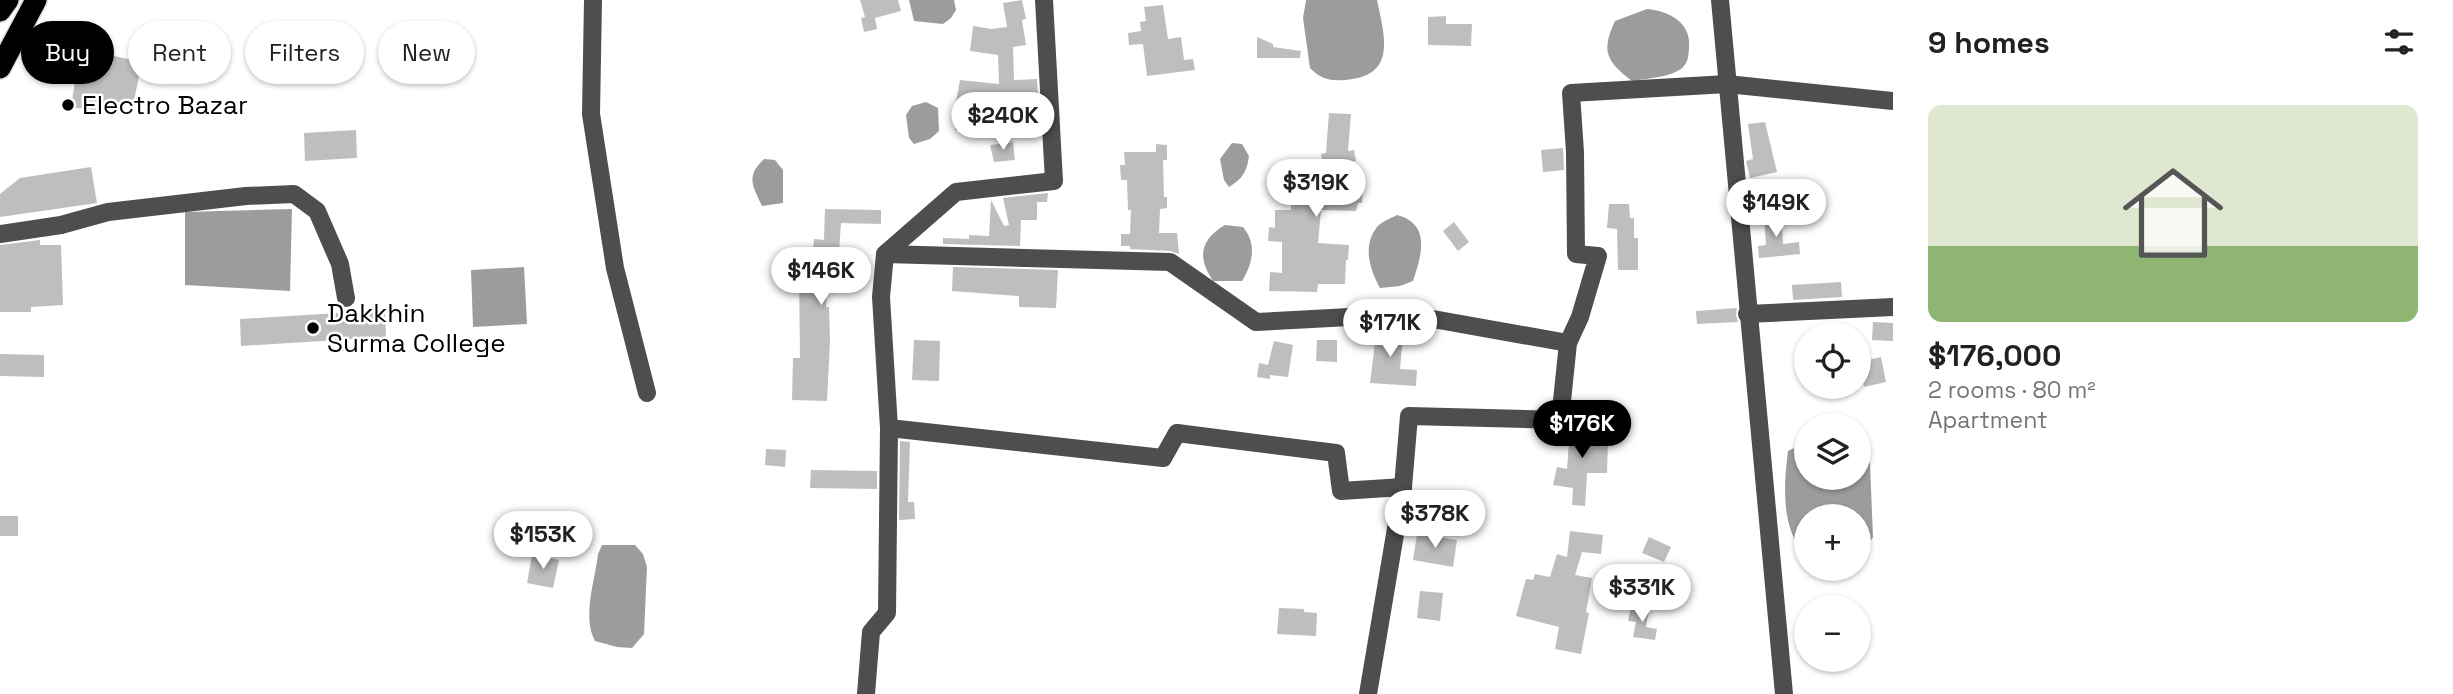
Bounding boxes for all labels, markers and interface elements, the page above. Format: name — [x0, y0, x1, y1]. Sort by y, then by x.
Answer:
chip: Buy — [21, 21, 114, 84]
chip: Rent — [128, 21, 231, 84]
chip: Filters — [245, 21, 364, 84]
chip: New — [378, 21, 475, 84]
text: 9 homes — [1928, 23, 2050, 62]
icon: filters — [2380, 23, 2418, 61]
place label: Electro Bazar — [82, 88, 248, 122]
pin: $240K — [954, 92, 1052, 152]
marker: Electro Bazar — [60, 97, 76, 113]
text: $240K — [967, 100, 1039, 130]
icon: home — [2110, 150, 2236, 276]
pin: $319K — [1267, 160, 1365, 219]
text: $319K — [1283, 167, 1349, 197]
pin: $149K — [1727, 180, 1825, 239]
text: $149K — [1742, 187, 1810, 217]
pin: $146K — [772, 247, 870, 307]
text: $146K — [787, 255, 855, 285]
place label: Dakkhin Surma College — [327, 296, 506, 360]
pin: $171K — [1341, 300, 1439, 359]
text: $171K — [1359, 307, 1421, 337]
marker: Dakkhin Surma College — [305, 320, 321, 336]
map controls — [1794, 322, 1871, 672]
button: locate — [1794, 322, 1871, 399]
text: $176,000 — [1928, 336, 2062, 375]
text: 2 rooms · 80 m² — [1928, 375, 2096, 405]
pin: $176K — [1533, 400, 1631, 460]
text: Apartment — [1928, 405, 2048, 435]
text: $176K — [1549, 408, 1615, 438]
button: layers — [1794, 413, 1871, 490]
pin: $378K — [1386, 490, 1484, 550]
text: $378K — [1401, 498, 1469, 528]
button: + — [1794, 504, 1871, 581]
pin: $153K — [494, 512, 592, 571]
text: $153K — [510, 519, 576, 549]
pin: $331K — [1593, 564, 1691, 624]
text: $331K — [1609, 572, 1675, 602]
button: − — [1794, 595, 1871, 672]

